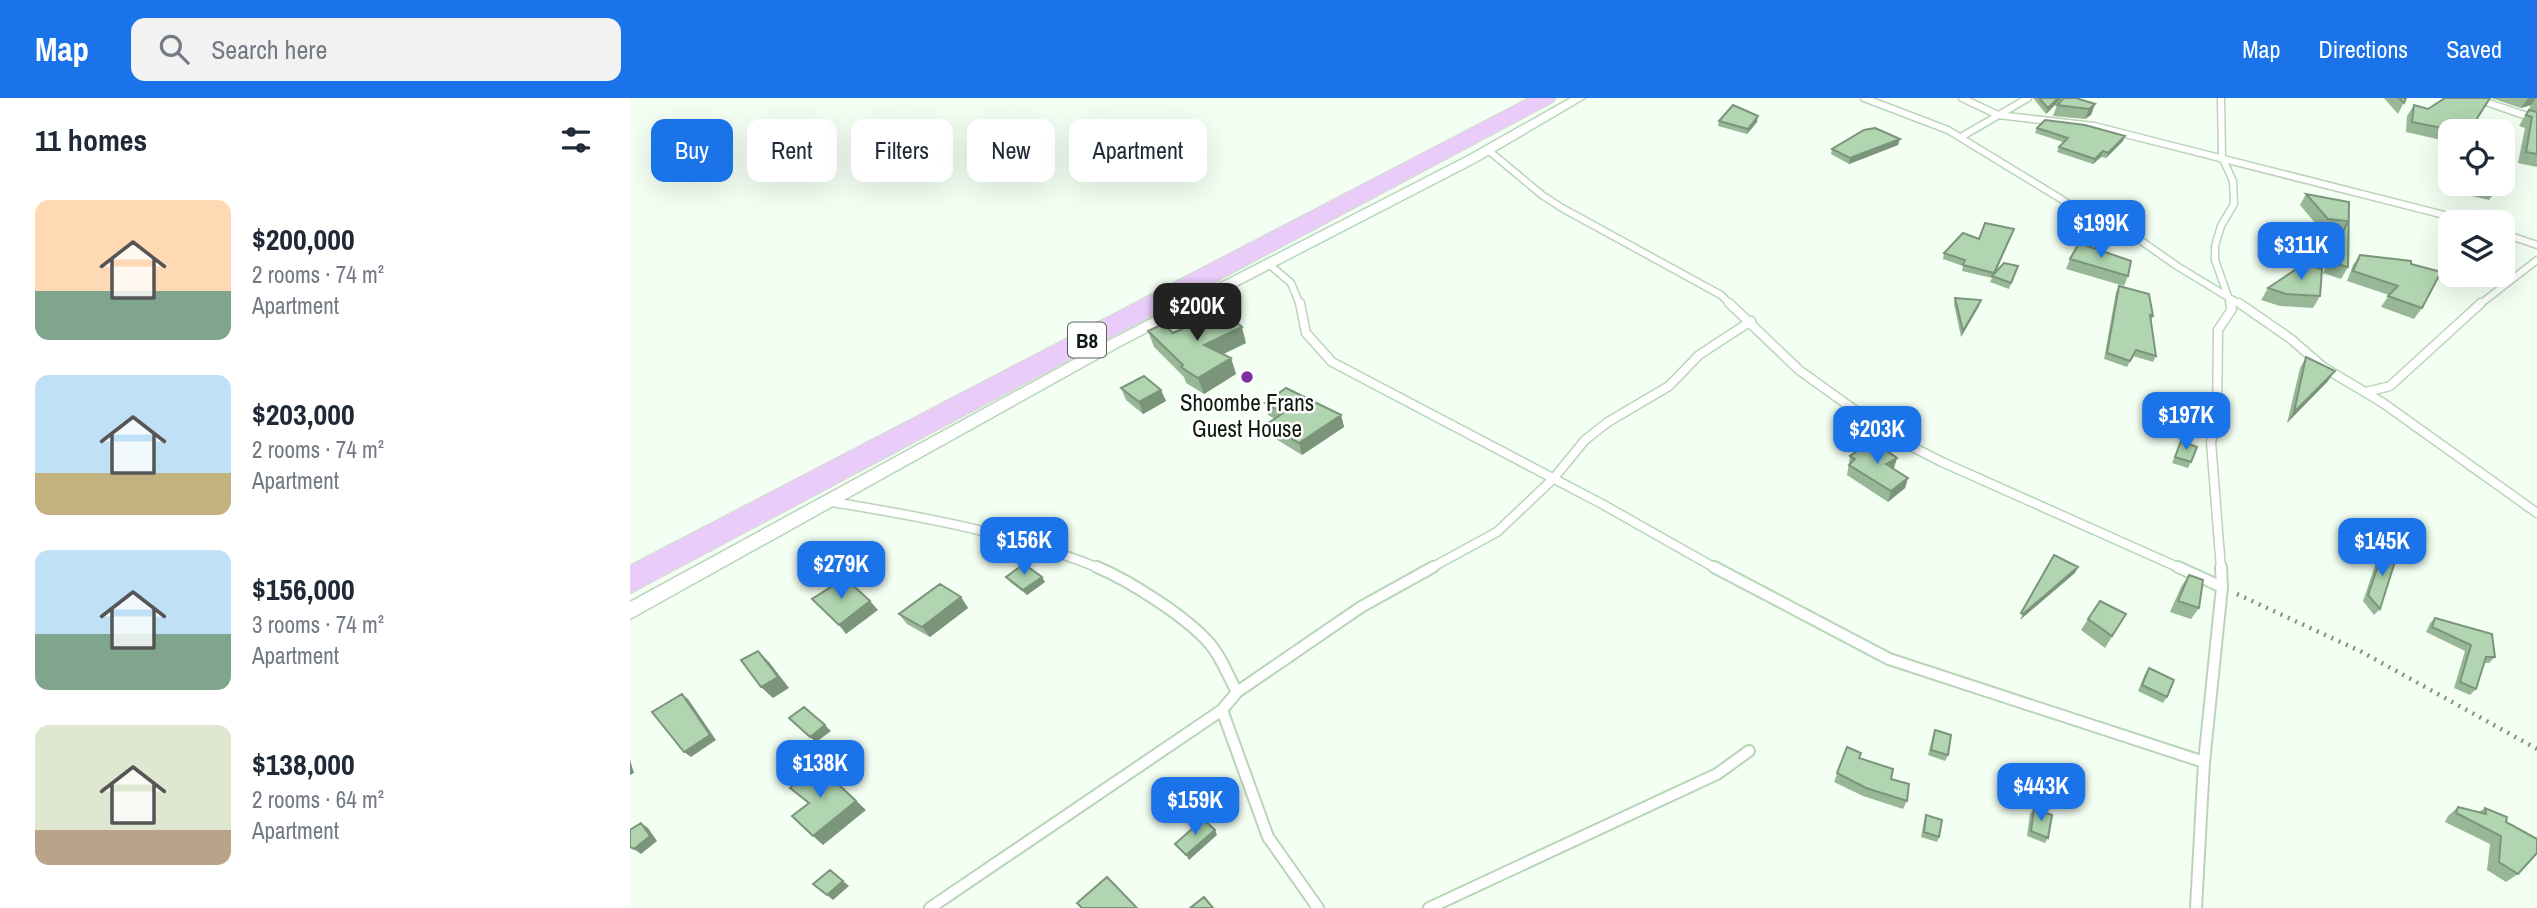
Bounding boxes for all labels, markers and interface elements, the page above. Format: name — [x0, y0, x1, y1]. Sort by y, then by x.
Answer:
search box — [131, 18, 621, 81]
text: Map — [35, 27, 89, 71]
icon: search — [155, 30, 193, 68]
text: Search here — [211, 32, 327, 67]
text: Map — [2242, 33, 2280, 65]
text: Directions — [2318, 33, 2408, 65]
text: Saved — [2446, 33, 2502, 65]
chip: Buy — [651, 119, 733, 182]
chip: Rent — [747, 119, 837, 182]
chip: Filters — [851, 119, 953, 182]
chip: New — [967, 119, 1055, 182]
chip: Apartment — [1069, 119, 1207, 182]
map controls — [2438, 119, 2515, 287]
button: locate — [2438, 119, 2515, 196]
text: 11 homes — [35, 120, 147, 160]
icon: filters — [557, 121, 595, 159]
pin: $199K — [2052, 200, 2150, 260]
text: $199K — [2073, 207, 2129, 238]
button: layers — [2438, 210, 2515, 287]
text: $200,000 — [252, 219, 355, 259]
pin: $311K — [2252, 222, 2350, 282]
icon: home — [91, 228, 175, 312]
text: $311K — [2274, 229, 2328, 260]
text: 2 rooms · 74 m² — [252, 259, 384, 290]
pin: $200K — [1148, 284, 1246, 343]
text: Apartment — [252, 290, 339, 321]
text: $200K — [1169, 290, 1225, 321]
road number: B8 — [1068, 322, 1106, 358]
marker: Shoombe Frans Guest House — [1239, 369, 1255, 385]
place label: Shoombe Frans Guest House — [1180, 387, 1314, 444]
pin: $197K — [2137, 392, 2235, 452]
text: $203,000 — [252, 394, 355, 434]
text: $197K — [2158, 399, 2214, 430]
icon: home — [91, 403, 175, 487]
pin: $203K — [1828, 406, 1926, 466]
text: $203K — [1849, 413, 1905, 444]
text: 2 rooms · 74 m² — [252, 434, 384, 465]
text: Apartment — [252, 465, 339, 496]
pin: $156K — [975, 518, 1073, 577]
pin: $145K — [2333, 518, 2431, 578]
text: $156K — [996, 524, 1052, 555]
text: $145K — [2354, 525, 2410, 556]
pin: $279K — [792, 542, 890, 601]
text: $279K — [813, 548, 869, 579]
text: $156,000 — [252, 569, 355, 609]
icon: home — [91, 578, 175, 662]
text: 3 rooms · 74 m² — [252, 609, 384, 640]
text: Apartment — [252, 640, 339, 671]
pin: $138K — [771, 740, 869, 800]
text: $138,000 — [252, 744, 355, 784]
text: $138K — [792, 747, 848, 778]
icon: home — [91, 753, 175, 837]
pin: $443K — [1992, 764, 2090, 823]
text: $443K — [2013, 770, 2069, 801]
pin: $159K — [1146, 778, 1244, 837]
text: 2 rooms · 64 m² — [252, 784, 384, 815]
text: $159K — [1167, 784, 1223, 815]
text: Apartment — [252, 815, 339, 846]

